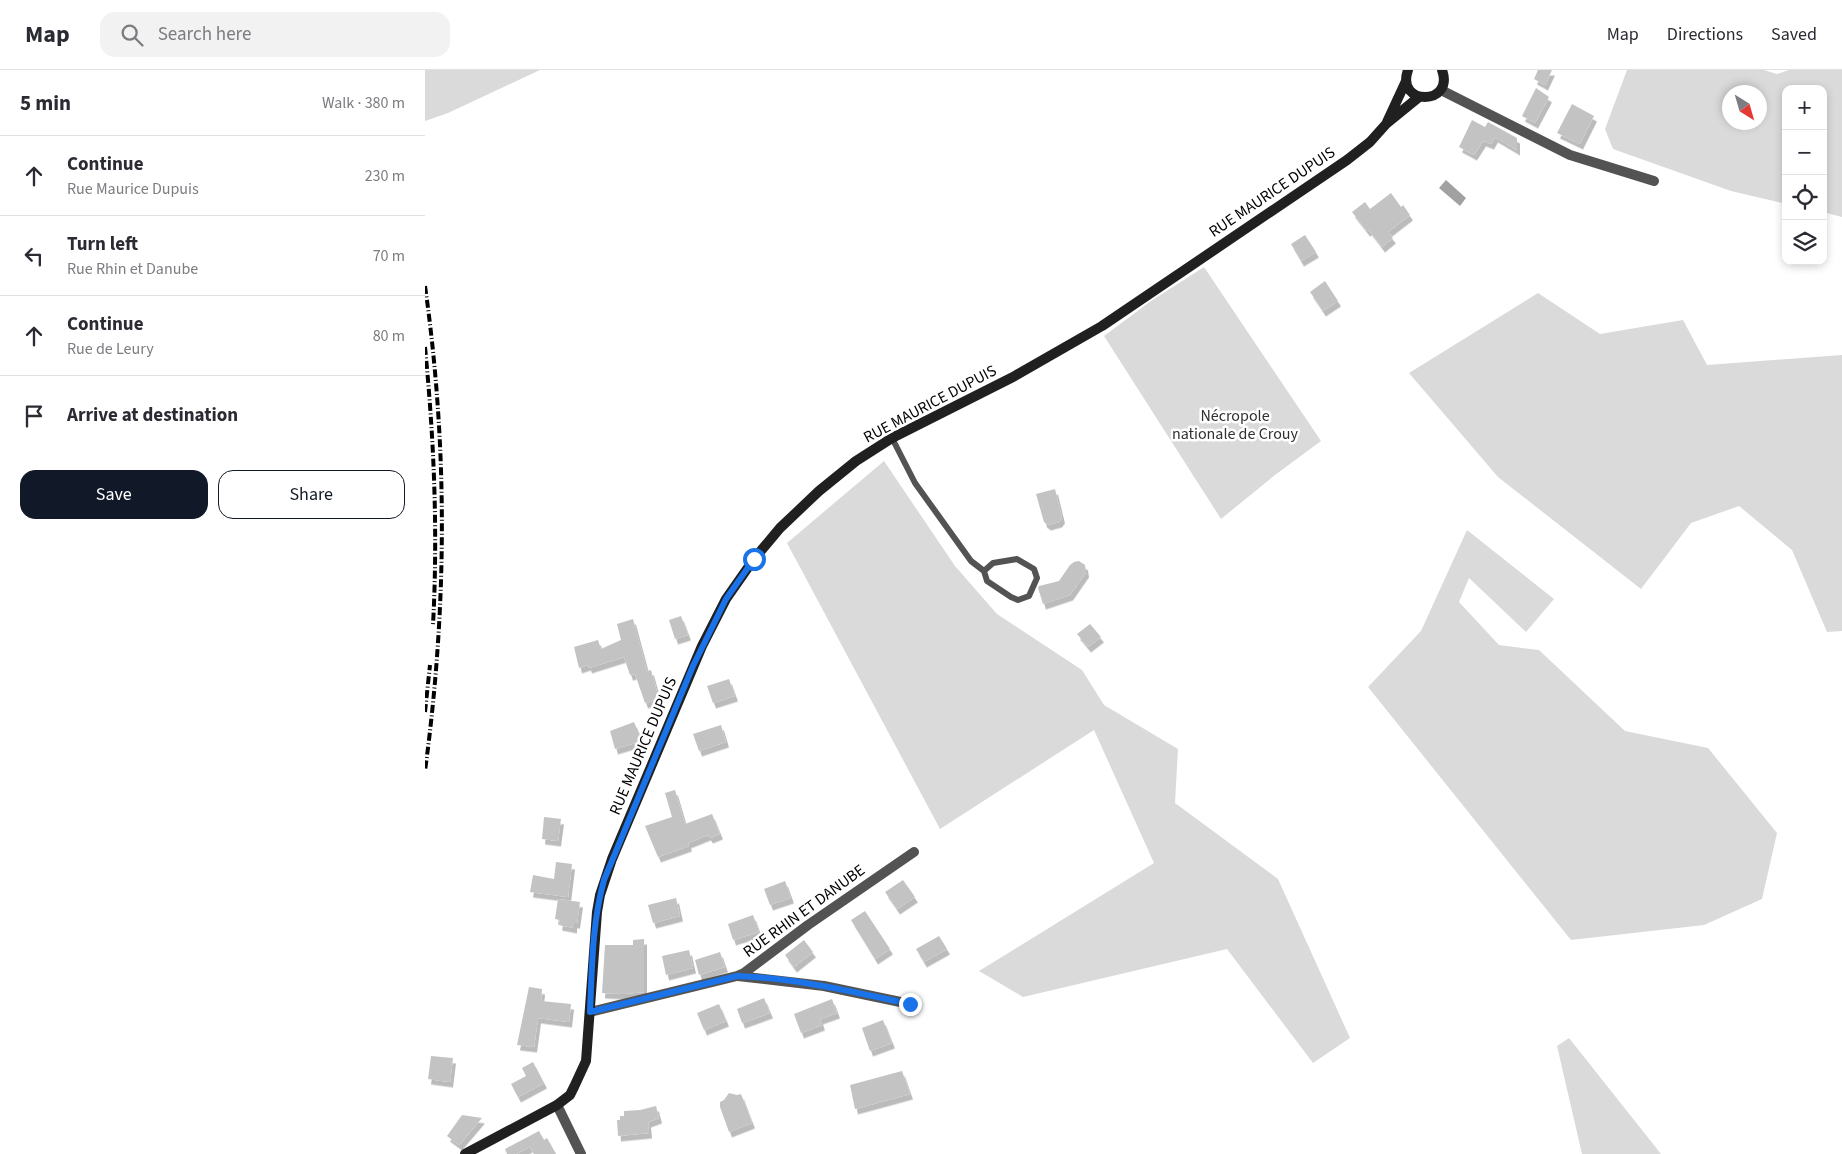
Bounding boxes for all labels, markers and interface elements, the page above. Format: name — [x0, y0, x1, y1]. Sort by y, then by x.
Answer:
search box — [100, 12, 450, 57]
text: Map — [25, 17, 70, 52]
icon: search — [118, 21, 146, 49]
text: Search here — [158, 21, 251, 48]
text: Map — [1607, 22, 1639, 47]
text: Directions — [1667, 22, 1743, 47]
text: Saved — [1771, 22, 1817, 47]
north arrow — [1722, 85, 1767, 130]
map controls — [1782, 85, 1827, 265]
button: + — [1782, 85, 1827, 130]
text: 5 min — [20, 88, 71, 118]
text: Walk · 380 m — [322, 92, 405, 114]
button: − — [1782, 130, 1827, 175]
street label: RUE MAURICE DUPUIS — [1205, 142, 1339, 242]
text: Continue — [67, 151, 144, 178]
icon: ahead — [20, 162, 48, 190]
text: 230 m — [365, 165, 405, 187]
button: locate — [1782, 175, 1827, 220]
text: Rue Maurice Dupuis — [67, 178, 199, 200]
button: layers — [1782, 220, 1827, 265]
text: Turn left — [67, 231, 138, 258]
icon: left — [20, 242, 48, 270]
text: 70 m — [373, 245, 405, 267]
text: Rue Rhin et Danube — [67, 258, 198, 280]
text: Continue — [67, 311, 144, 338]
icon: ahead — [20, 322, 48, 350]
text: 80 m — [373, 325, 405, 347]
text: Rue de Leury — [67, 338, 154, 360]
street label: RUE MAURICE DUPUIS — [860, 360, 1000, 448]
icon: arrive — [20, 402, 48, 430]
text: Arrive at destination — [67, 402, 238, 429]
park label: Nécropole nationale de Crouy — [1172, 405, 1299, 445]
button: Save — [20, 470, 208, 519]
button: Share — [218, 470, 405, 519]
route start — [743, 548, 766, 571]
street label: RUE MAURICE DUPUIS — [604, 674, 682, 818]
street label: RUE RHIN ET DANUBE — [739, 859, 869, 963]
route end — [899, 993, 922, 1016]

